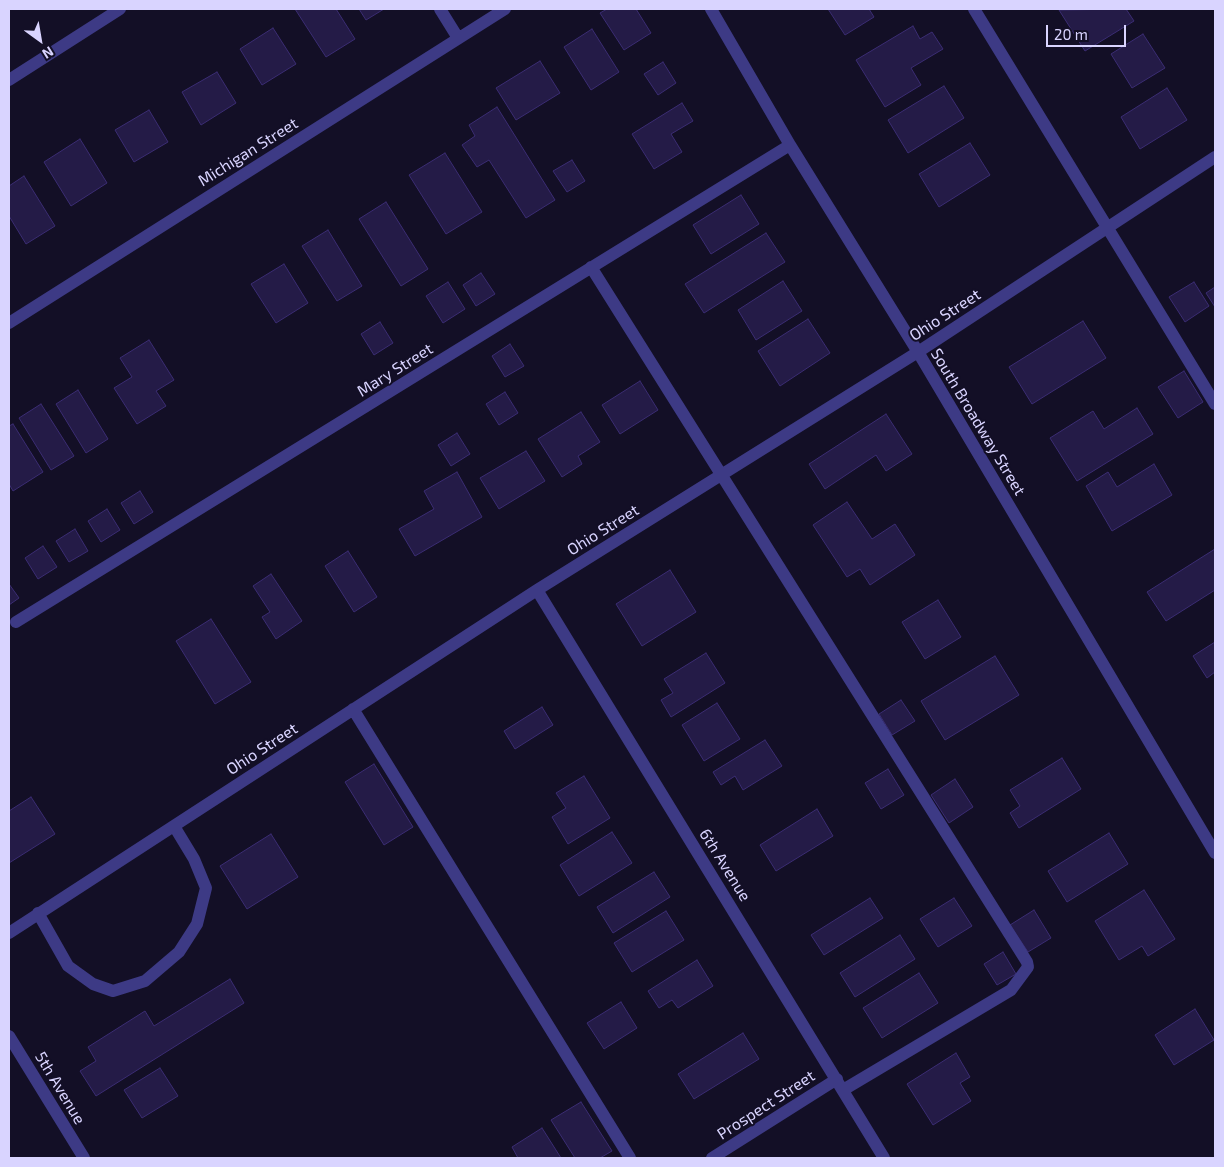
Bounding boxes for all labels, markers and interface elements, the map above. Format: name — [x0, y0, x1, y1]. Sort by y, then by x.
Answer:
north arrow — [15, 15, 65, 65]
scale bar — [1049, 15, 1129, 47]
text: 20 m — [1054, 25, 1088, 43]
text: N — [39, 43, 57, 63]
street label: Michigan Street — [195, 114, 301, 190]
street label: Ohio Street — [906, 285, 984, 345]
street label: Mary Street — [354, 339, 436, 401]
street label: South Broadway Street — [927, 345, 1029, 499]
street label: Ohio Street — [564, 500, 642, 560]
street label: Ohio Street — [223, 719, 301, 779]
street label: 6th Avenue — [695, 825, 755, 905]
street label: 5th Avenue — [31, 1048, 89, 1128]
street label: Prospect Street — [714, 1066, 818, 1144]

